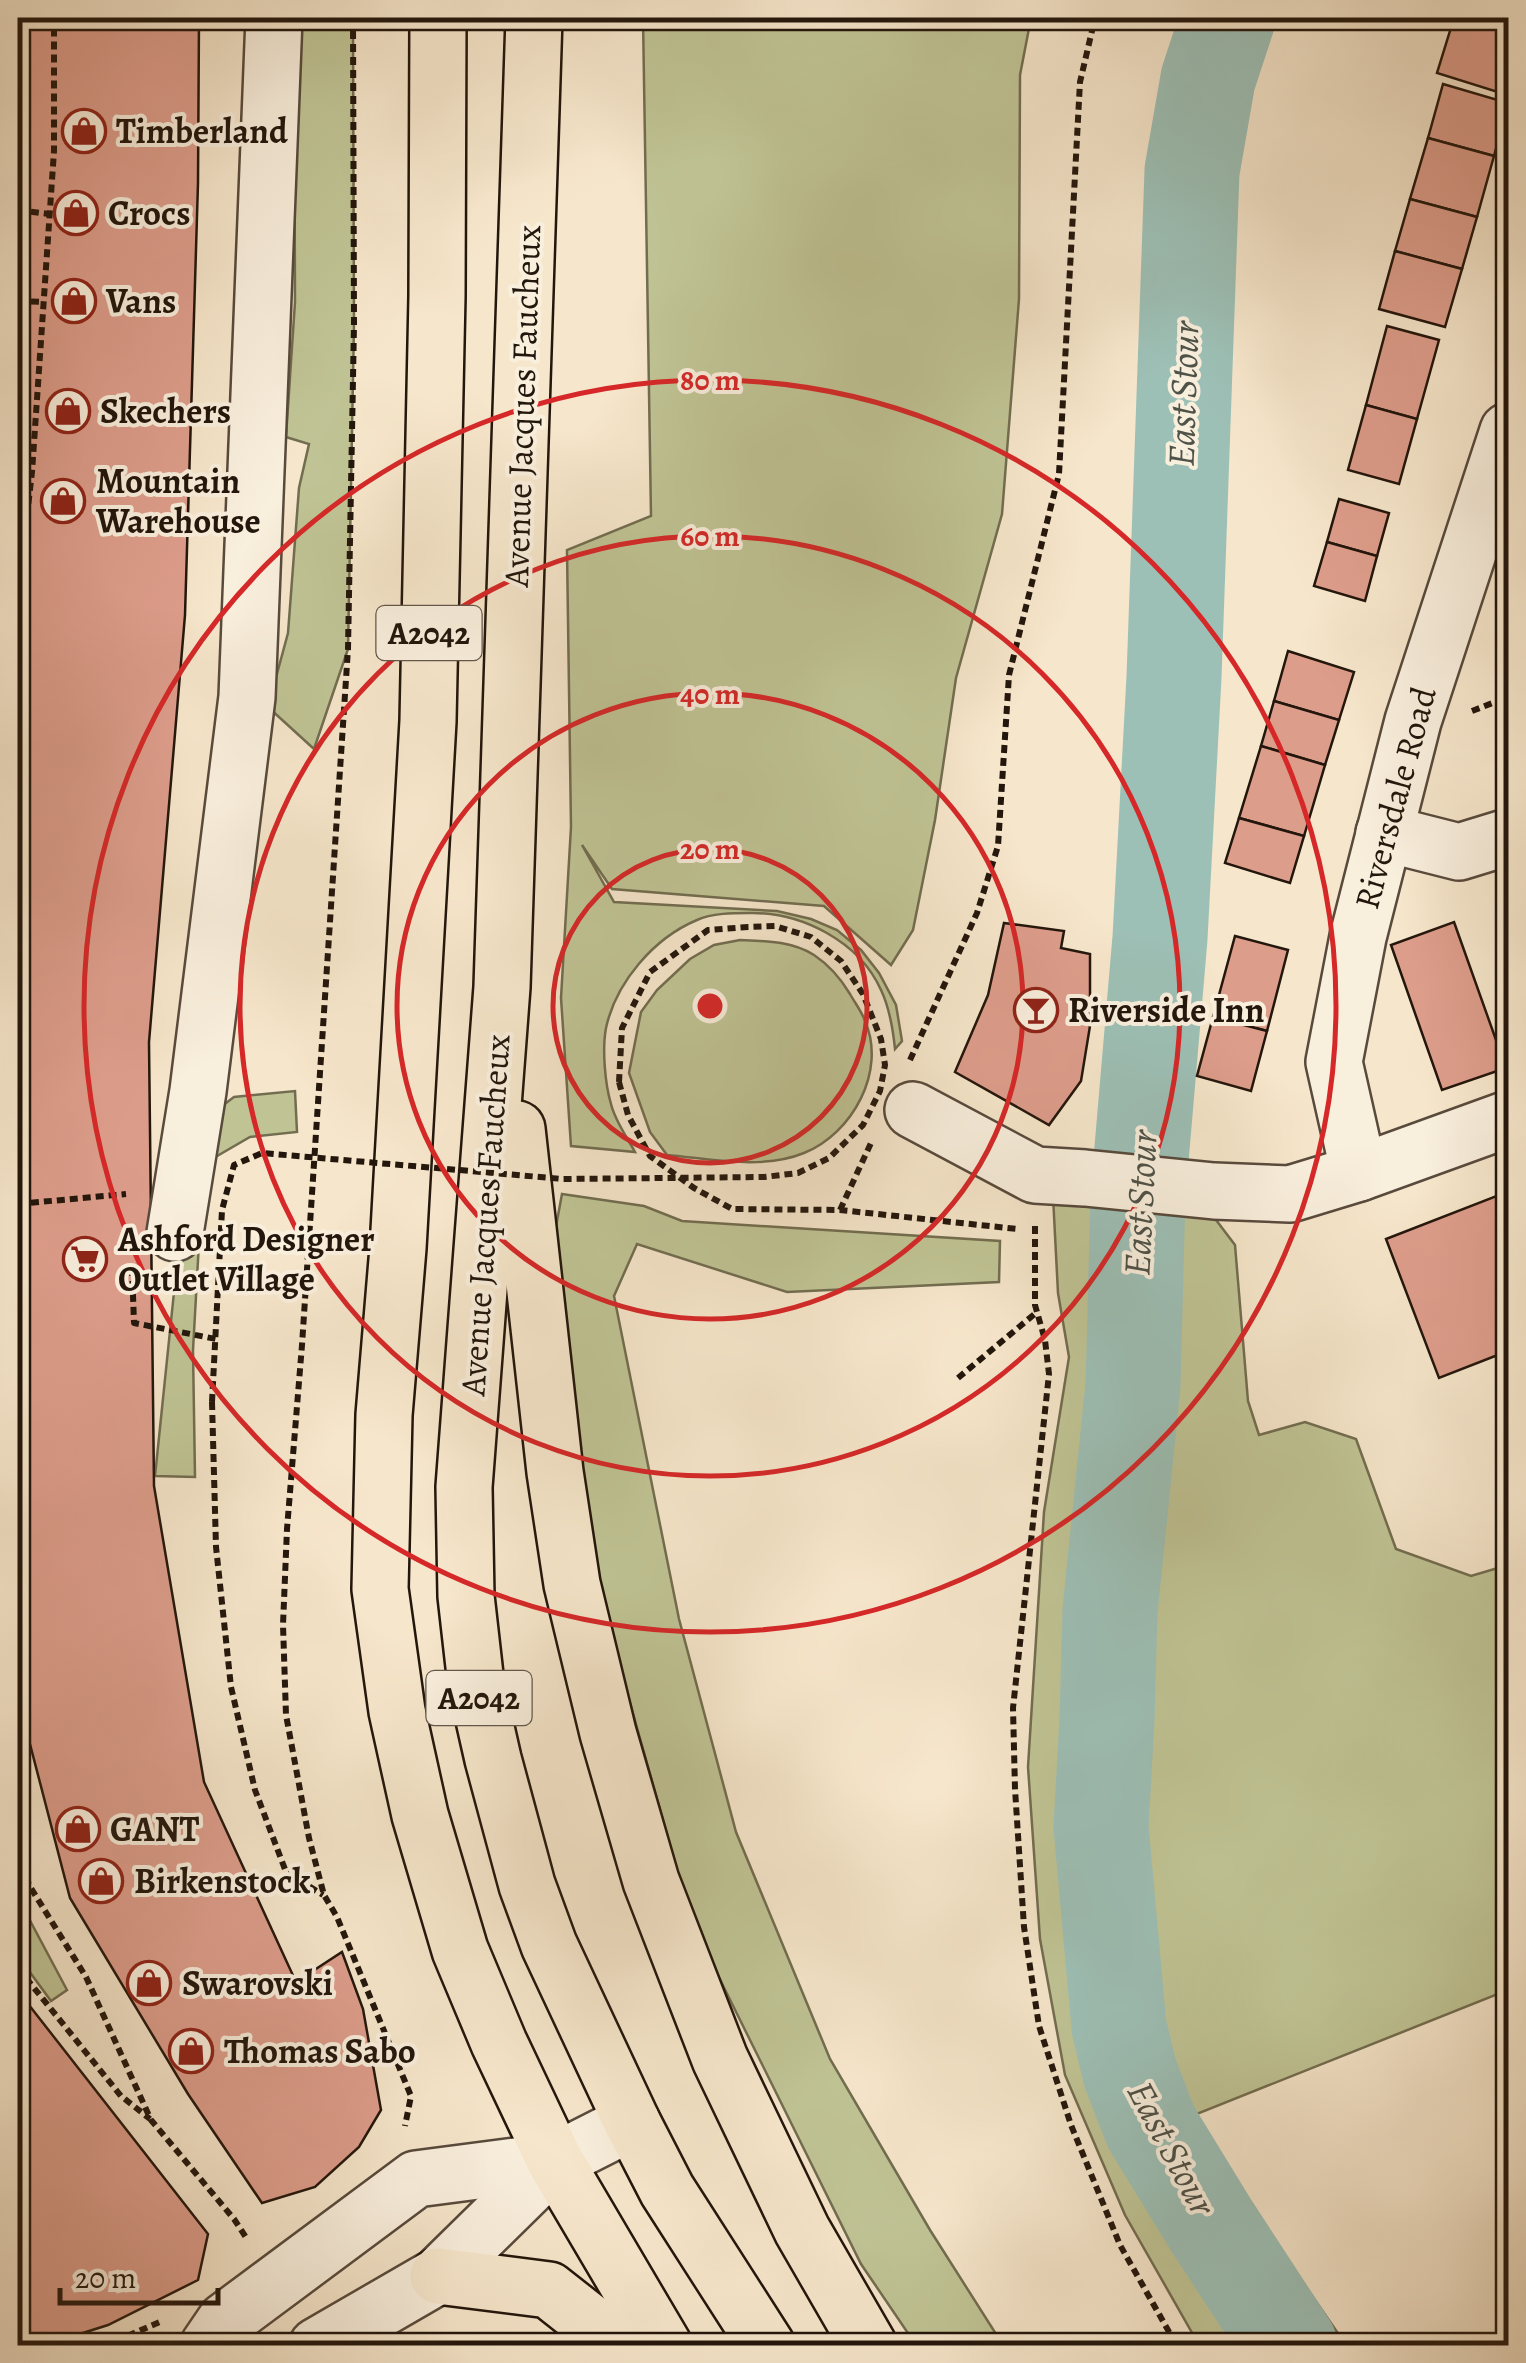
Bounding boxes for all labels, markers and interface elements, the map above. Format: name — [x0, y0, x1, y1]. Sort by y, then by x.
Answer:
place label: Timberland — [116, 107, 288, 155]
shop icon: Timberland — [61, 108, 107, 154]
place label: Crocs — [108, 189, 190, 237]
shop icon: Crocs — [53, 190, 99, 236]
street label: Avenue Jacques Faucheux — [492, 224, 552, 589]
place label: Vans — [105, 277, 176, 325]
shop icon: Vans — [51, 278, 97, 324]
water label: East Stour — [1154, 319, 1212, 467]
text: 80 m — [680, 360, 740, 400]
place label: Skechers — [100, 387, 231, 435]
shop icon: Skechers — [45, 388, 91, 434]
place label: Mountain Warehouse — [95, 457, 261, 545]
shop icon: Mountain Warehouse — [40, 478, 86, 524]
text: 60 m — [680, 516, 740, 556]
road number: A2042 — [376, 606, 482, 660]
text: 40 m — [680, 674, 740, 714]
street label: Riversdale Road — [1342, 681, 1448, 914]
text: 20 m — [680, 829, 740, 869]
place label: Riverside Inn — [1068, 986, 1264, 1034]
bar icon: Riverside Inn — [1013, 987, 1059, 1033]
centre of rings — [692, 988, 728, 1024]
street label: Avenue Jacques Faucheux — [448, 1032, 522, 1398]
water label: East Stour — [1110, 1127, 1170, 1277]
place label: Ashford Designer Outlet Village — [117, 1215, 375, 1303]
supermarket icon: Ashford Designer Outlet Village — [62, 1236, 108, 1282]
road number: A2042 — [426, 1671, 532, 1725]
place label: GANT — [110, 1805, 200, 1853]
shop icon: GANT — [55, 1806, 101, 1852]
place label: Birkenstock — [134, 1857, 310, 1905]
shop icon: Birkenstock — [78, 1858, 124, 1904]
place label: Swarovski — [182, 1959, 333, 2007]
shop icon: Swarovski — [126, 1960, 172, 2006]
place label: Thomas Sabo — [224, 2027, 416, 2075]
shop icon: Thomas Sabo — [168, 2028, 214, 2074]
water label: East Stour — [1115, 2072, 1230, 2226]
scale bar — [60, 2243, 218, 2305]
text: 20 m — [75, 2258, 136, 2298]

